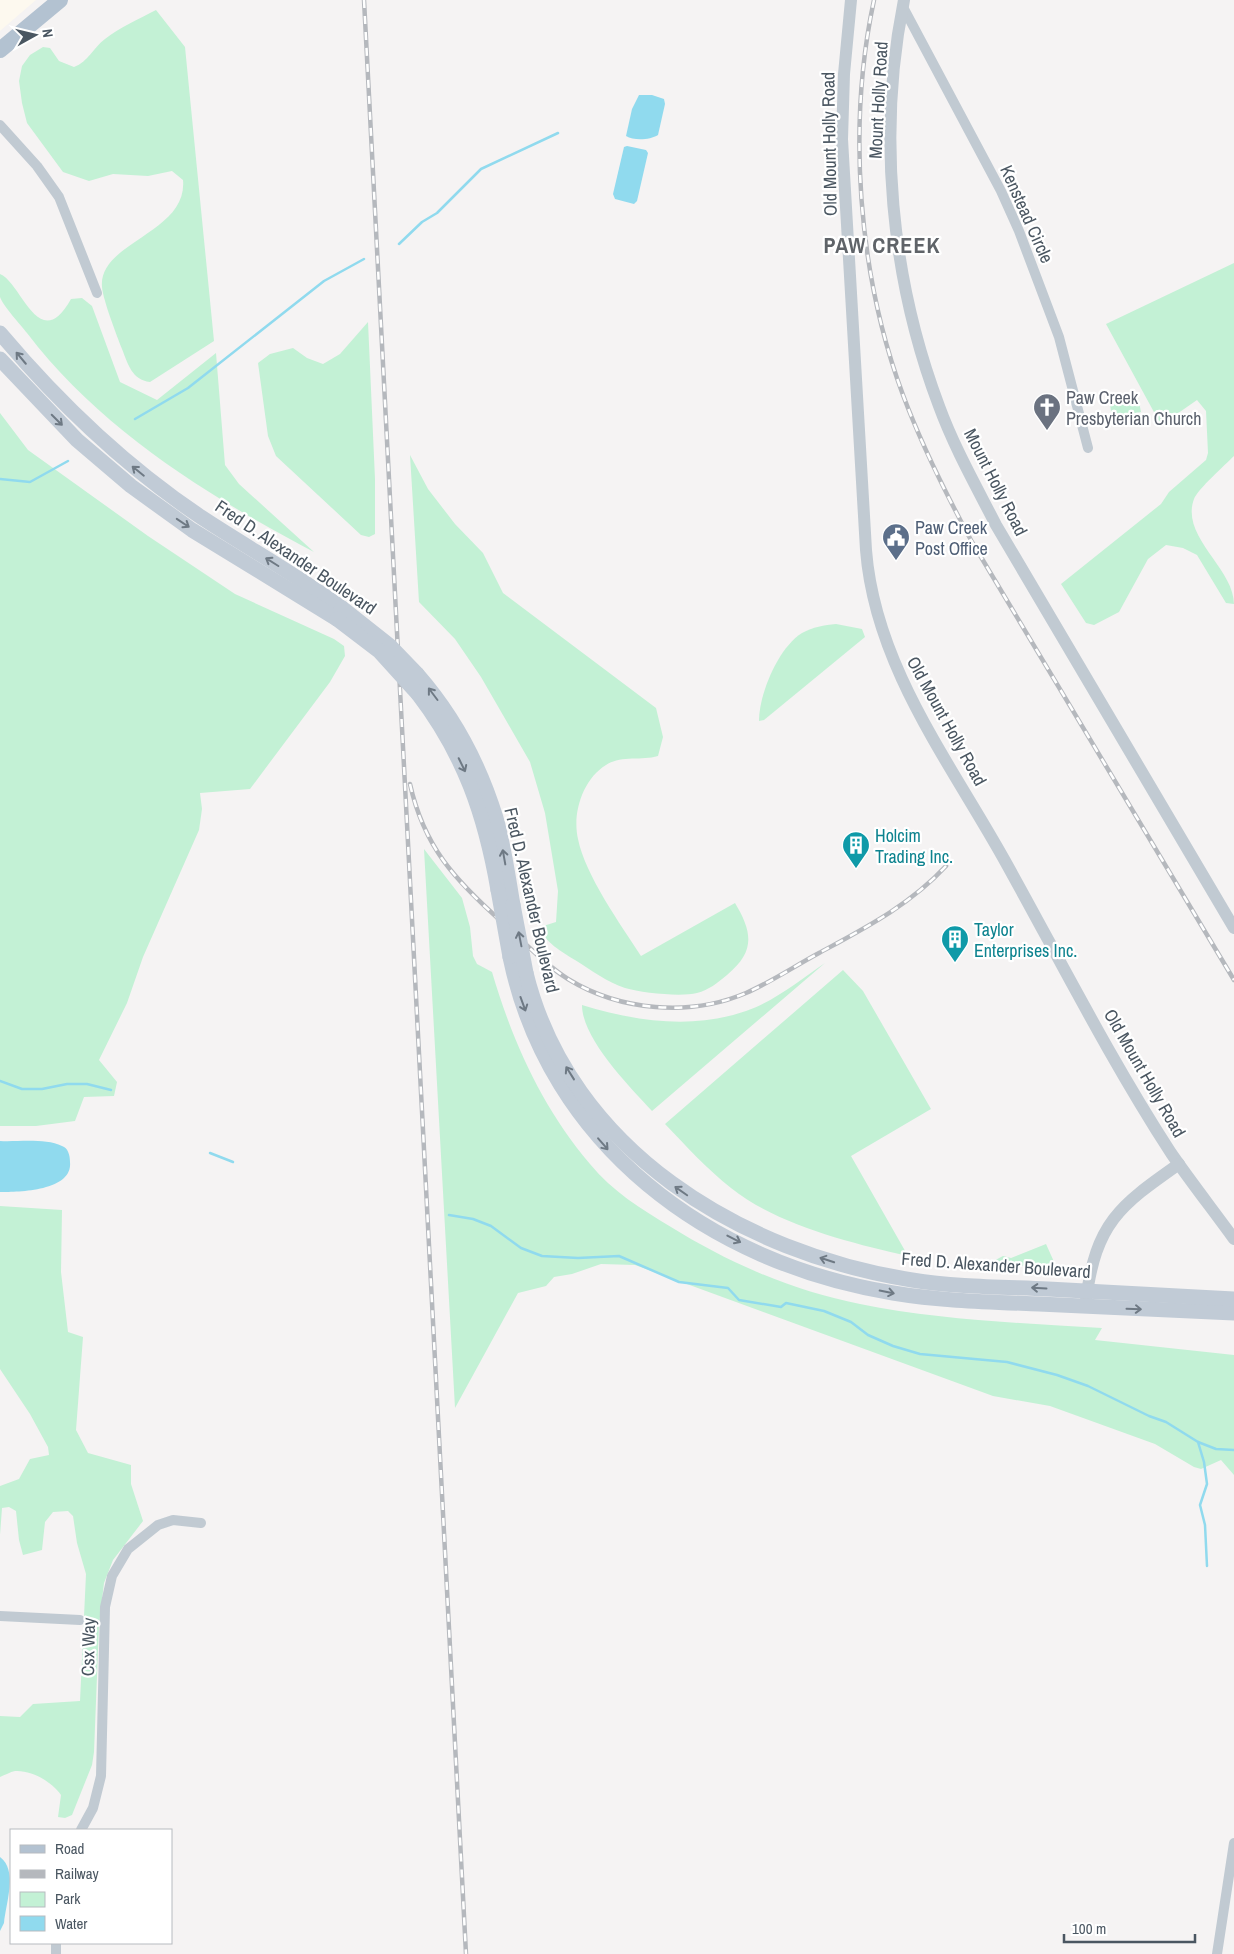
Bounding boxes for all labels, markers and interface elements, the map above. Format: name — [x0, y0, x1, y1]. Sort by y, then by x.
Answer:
north arrow — [10, 10, 60, 60]
text: N — [38, 28, 57, 39]
street label: Mount Holly Road — [862, 41, 894, 159]
street label: Old Mount Holly Road — [815, 72, 843, 216]
street label: Kenstead Circle — [994, 161, 1060, 267]
district label: PAW CREEK — [824, 230, 940, 260]
one-way arrow — [16, 352, 27, 365]
place label: Paw Creek Presbyterian Church — [1066, 385, 1201, 431]
church icon: Paw Creek Presbyterian Church — [1032, 392, 1062, 431]
one-way arrow — [51, 414, 63, 427]
street label: Mount Holly Road — [958, 424, 1034, 540]
one-way arrow — [131, 465, 144, 476]
street label: Fred D. Alexander Boulevard — [210, 494, 382, 620]
place label: Paw Creek Post Office — [915, 515, 988, 561]
one-way arrow — [175, 518, 189, 528]
public building icon: Paw Creek Post Office — [881, 522, 911, 561]
one-way arrow — [266, 556, 280, 566]
street label: Old Mount Holly Road — [901, 652, 993, 790]
one-way arrow — [427, 688, 438, 701]
one-way arrow — [458, 757, 467, 772]
street label: Fred D. Alexander Boulevard — [499, 805, 565, 995]
place label: Holcim Trading Inc. — [875, 823, 953, 869]
building icon: Holcim Trading Inc. — [841, 830, 871, 869]
one-way arrow — [499, 849, 509, 865]
place label: Taylor Enterprises Inc. — [974, 917, 1077, 963]
building icon: Taylor Enterprises Inc. — [940, 924, 970, 963]
one-way arrow — [514, 931, 524, 947]
one-way arrow — [518, 996, 528, 1012]
street label: Old Mount Holly Road — [1098, 1004, 1192, 1142]
one-way arrow — [564, 1067, 574, 1081]
one-way arrow — [598, 1137, 609, 1150]
one-way arrow — [674, 1186, 688, 1196]
one-way arrow — [726, 1234, 741, 1244]
street label: Fred D. Alexander Boulevard — [901, 1246, 1091, 1284]
one-way arrow — [819, 1255, 835, 1265]
one-way arrow — [1031, 1284, 1047, 1293]
one-way arrow — [878, 1287, 894, 1297]
one-way arrow — [1126, 1304, 1142, 1313]
street label: Csx Way — [75, 1617, 101, 1676]
legend — [10, 1829, 172, 1944]
text: Road — [55, 1838, 84, 1859]
text: Railway — [55, 1863, 100, 1884]
text: Park — [55, 1888, 81, 1909]
scale bar — [1064, 1912, 1195, 1944]
text: Water — [55, 1913, 87, 1934]
text: 100 m — [1072, 1918, 1106, 1939]

